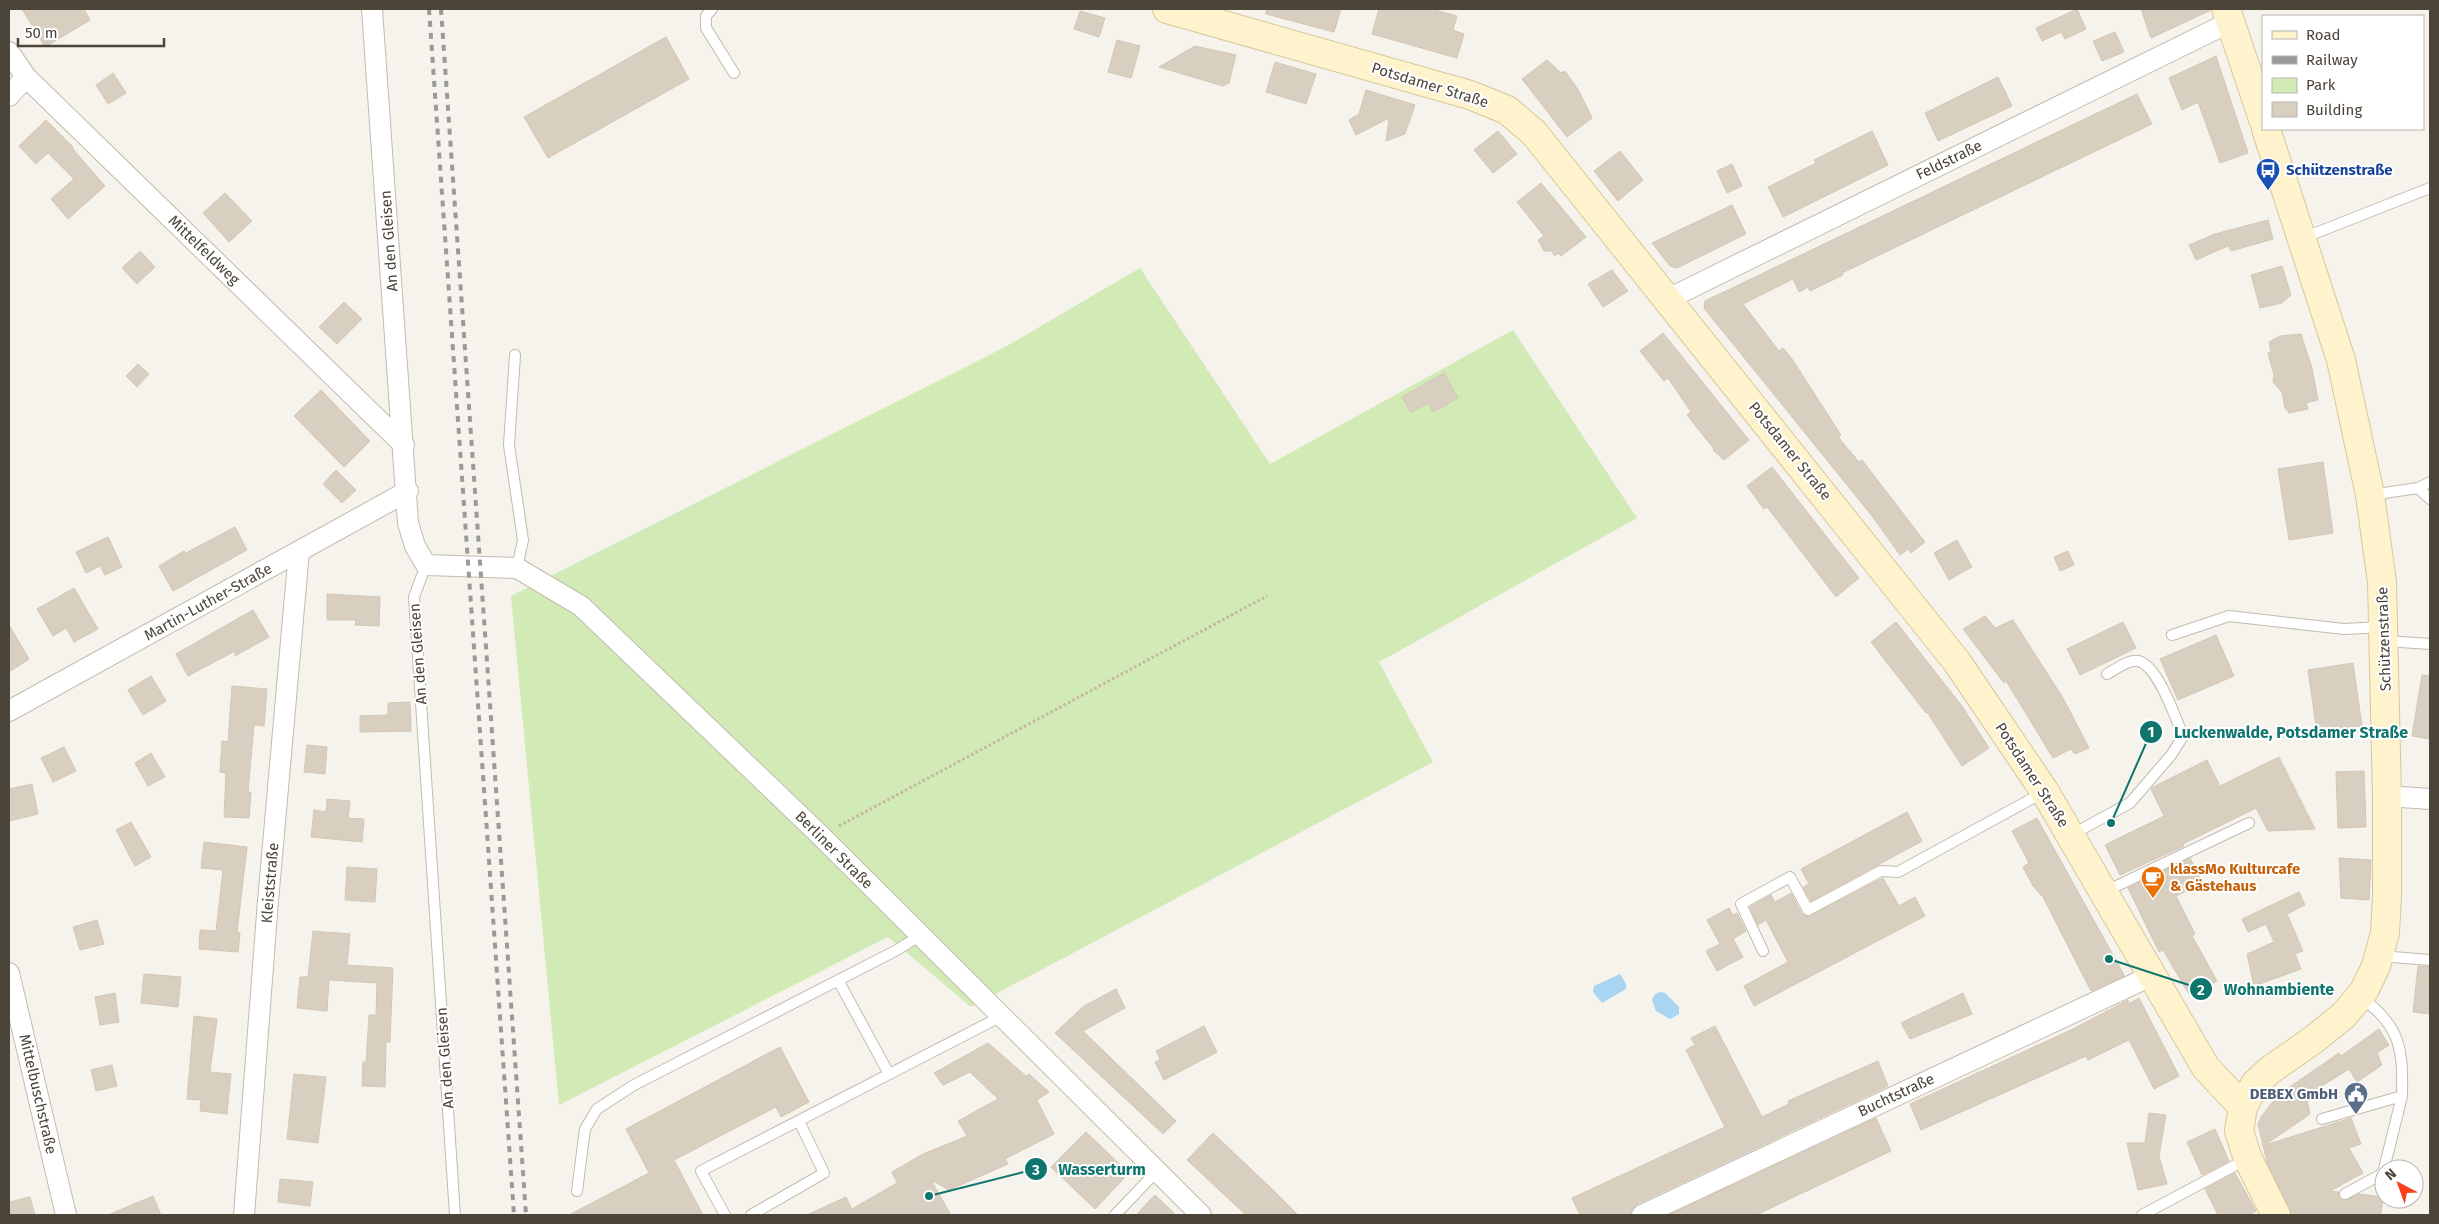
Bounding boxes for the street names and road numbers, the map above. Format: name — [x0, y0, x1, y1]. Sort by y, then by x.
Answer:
street label: Potsdamer Straße — [1369, 59, 1491, 111]
street label: Feldstraße — [1913, 136, 1985, 184]
street label: An den Gleisen — [376, 190, 402, 292]
street label: Mittelfeldweg — [165, 212, 244, 289]
street label: Potsdamer Straße — [1745, 398, 1835, 504]
street label: Martin-Luther-Straße — [141, 559, 275, 645]
street label: Schützenstraße — [2373, 586, 2395, 692]
street label: An den Gleisen — [405, 603, 431, 705]
street label: Potsdamer Straße — [1991, 719, 2073, 831]
street label: Berliner Straße — [791, 807, 877, 893]
street label: Kleiststraße — [258, 842, 282, 924]
street label: An den Gleisen — [432, 1007, 458, 1109]
street label: Mittelbuschstraße — [15, 1032, 61, 1156]
street label: Buchtstraße — [1855, 1069, 1937, 1121]

